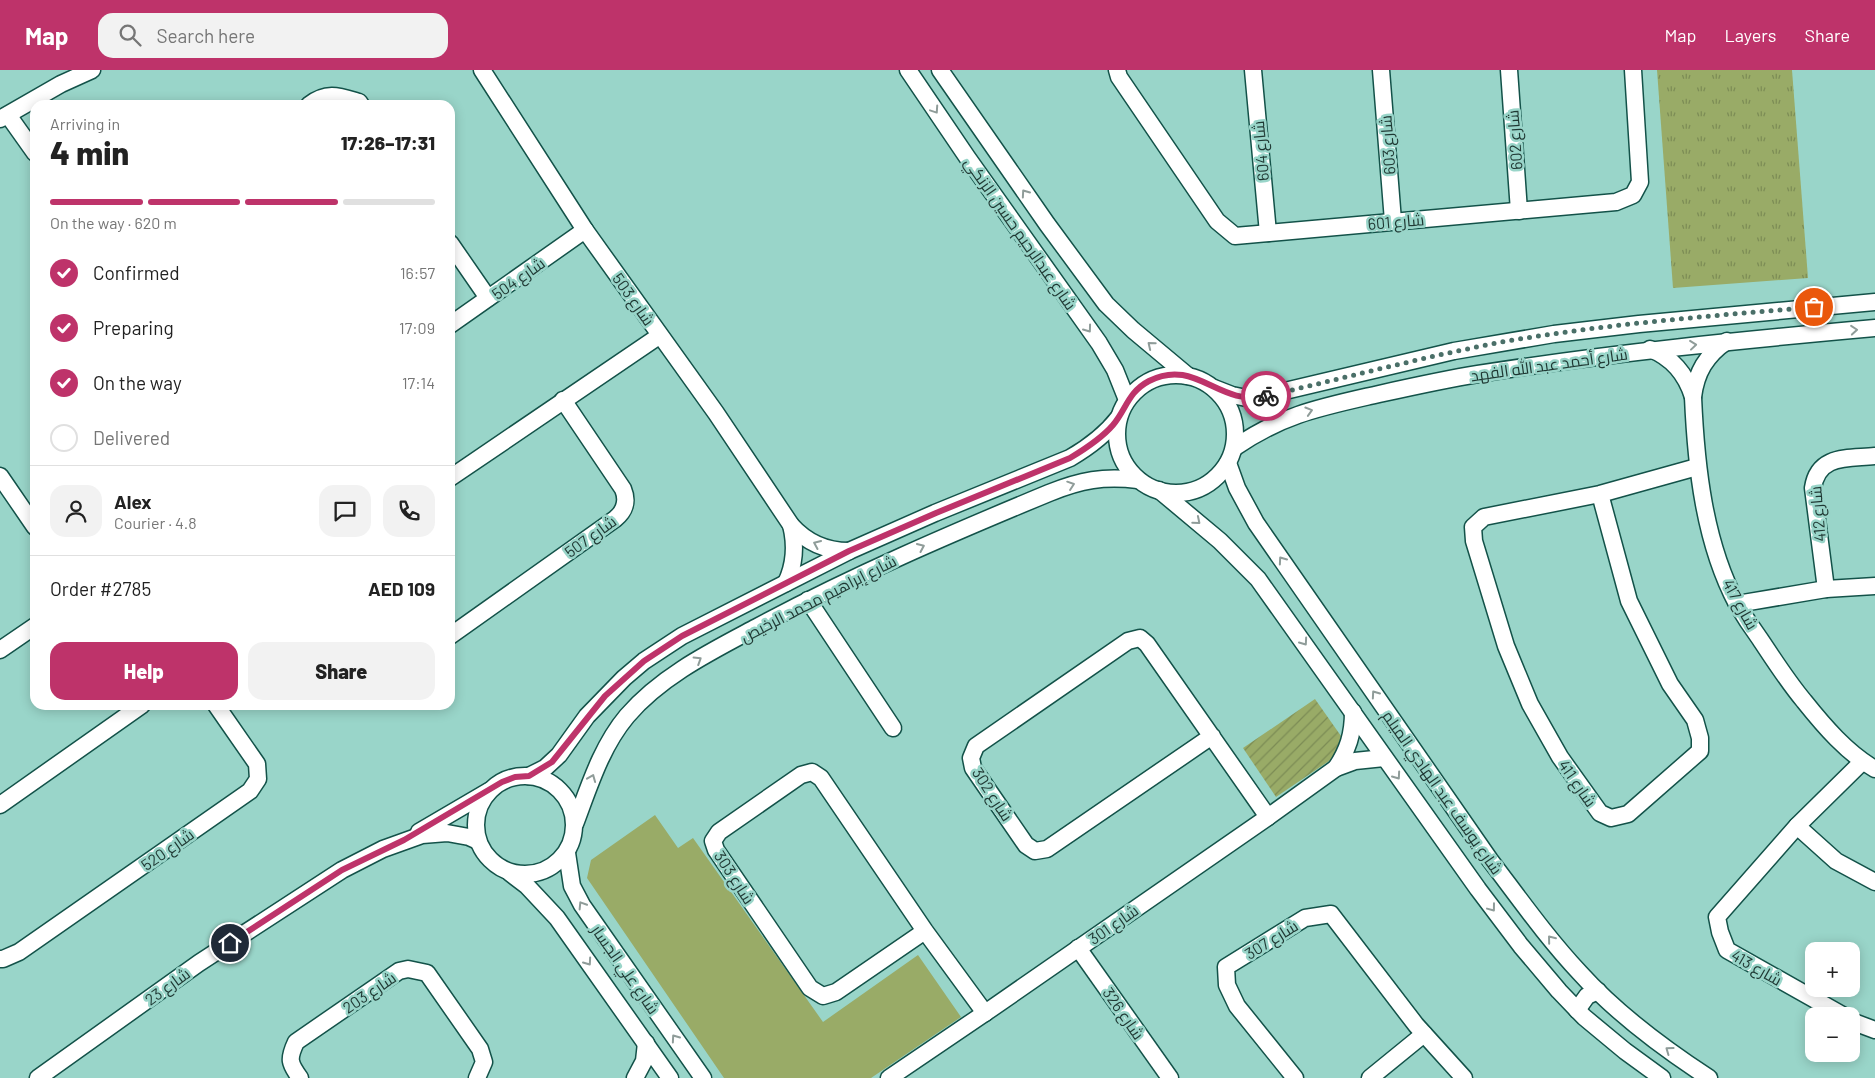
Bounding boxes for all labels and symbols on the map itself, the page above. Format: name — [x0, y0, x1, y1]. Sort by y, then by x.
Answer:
one-way arrow — [929, 105, 938, 114]
street label: شارع 602 — [1502, 109, 1529, 171]
street label: شارع 603 — [1375, 114, 1402, 175]
street label: شارع 604 — [1248, 120, 1275, 182]
street label: شارع عبدالرحيم حسين الزنكي — [957, 153, 1081, 316]
one-way arrow — [1022, 189, 1031, 199]
street label: شارع 601 — [1367, 209, 1425, 236]
street label: شارع 504 — [488, 253, 550, 306]
street label: شارع 503 — [607, 269, 659, 331]
pin — [1793, 286, 1835, 328]
one-way arrow — [1083, 323, 1091, 332]
one-way arrow — [1851, 325, 1859, 336]
one-way arrow — [1689, 340, 1697, 351]
one-way arrow — [1147, 341, 1156, 350]
street label: شارع أحمد عبد الله الفهد — [1469, 344, 1629, 387]
courier — [1241, 371, 1291, 421]
one-way arrow — [1304, 406, 1312, 416]
one-way arrow — [1066, 481, 1075, 491]
street label: شارع 412 — [1805, 485, 1832, 543]
street label: شارع 507 — [561, 511, 621, 563]
one-way arrow — [1191, 516, 1200, 525]
one-way arrow — [813, 540, 822, 551]
one-way arrow — [916, 543, 925, 554]
street label: شارع إبراهيم محمد الرخيص — [737, 550, 900, 648]
one-way arrow — [1279, 556, 1288, 566]
street label: شارع 417 — [1717, 575, 1763, 634]
one-way arrow — [1298, 636, 1307, 646]
one-way arrow — [693, 657, 702, 667]
one-way arrow — [1372, 690, 1381, 699]
street label: شارع يوسف عبد الهادي الميلم — [1375, 706, 1507, 881]
street label: شارع 411 — [1553, 756, 1601, 812]
street label: شارع 302 — [966, 764, 1017, 826]
one-way arrow — [1391, 770, 1400, 779]
one-way arrow — [587, 775, 597, 783]
street label: شارع 520 — [137, 824, 199, 876]
street label: شارع 303 — [708, 847, 759, 909]
street label: شارع 301 — [1084, 900, 1143, 950]
one-way arrow — [579, 901, 588, 910]
one-way arrow — [1486, 902, 1494, 911]
street label: شارع 307 — [1241, 915, 1303, 965]
street label: شارع علي الجسار — [584, 920, 664, 1020]
pin — [209, 922, 251, 964]
one-way arrow — [1549, 936, 1557, 945]
street label: شارع 413 — [1727, 945, 1786, 992]
one-way arrow — [582, 956, 591, 965]
street label: شارع 23 — [141, 963, 195, 1011]
street label: شارع 203 — [339, 967, 401, 1019]
street label: شارع 326 — [1097, 983, 1149, 1044]
one-way arrow — [672, 1034, 681, 1044]
one-way arrow — [1666, 1048, 1675, 1056]

